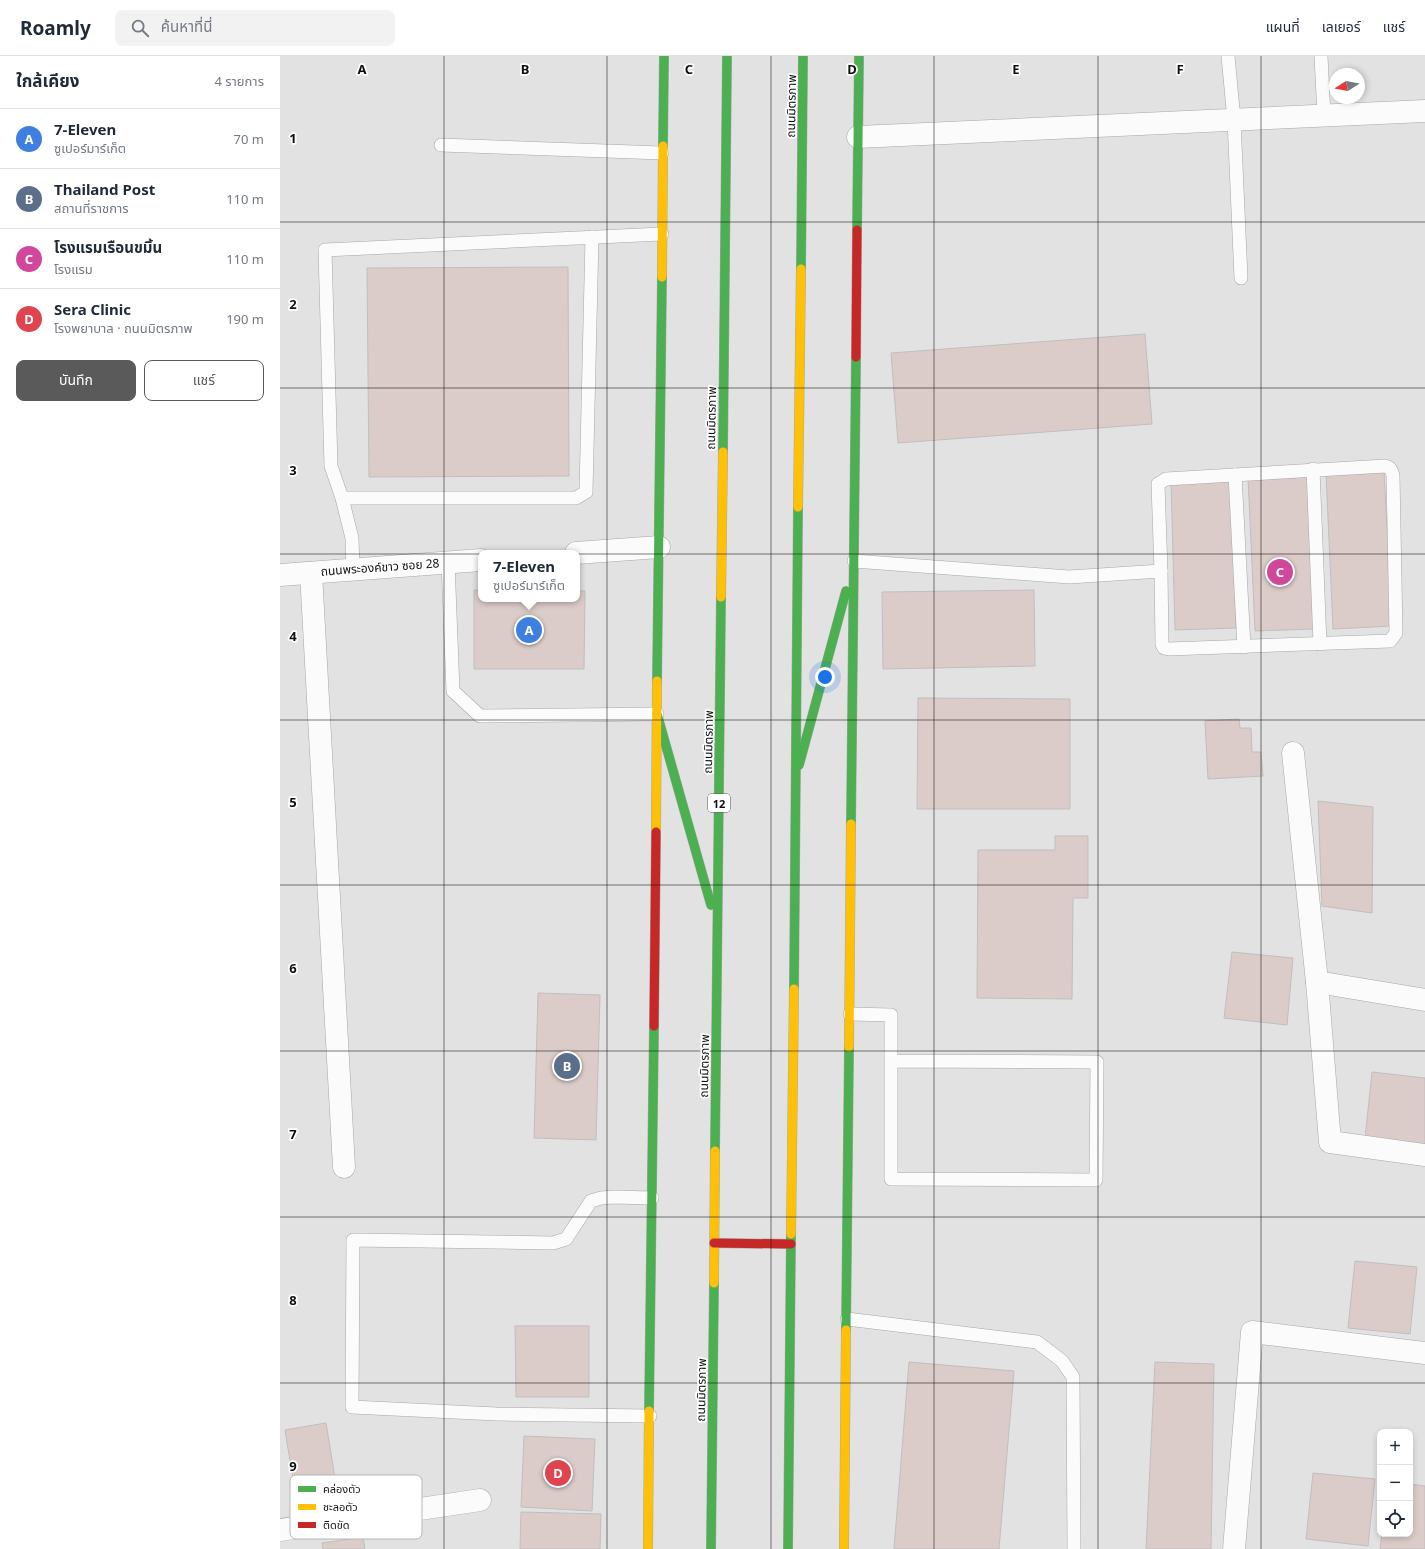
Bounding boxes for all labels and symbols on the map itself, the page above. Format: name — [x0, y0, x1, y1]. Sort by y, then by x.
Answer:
text: A — [358, 60, 367, 78]
text: B — [521, 60, 529, 78]
text: C — [685, 60, 693, 78]
text: D — [847, 60, 857, 78]
text: E — [1012, 60, 1020, 78]
text: F — [1176, 60, 1184, 78]
north arrow — [1329, 68, 1365, 104]
street label: ถนนมิตรภาพ — [782, 74, 800, 138]
text: 1 — [289, 129, 297, 147]
text: 2 — [289, 295, 297, 313]
street label: ถนนมิตรภาพ — [702, 386, 720, 450]
text: 3 — [289, 461, 297, 479]
street label: ถนนพระองค์ขาว ซอย 28 — [320, 554, 440, 580]
pin: C — [1267, 557, 1293, 587]
pin: A — [516, 615, 542, 645]
text: 4 — [289, 627, 297, 645]
your location — [815, 667, 835, 687]
street label: ถนนมิตรภาพ — [699, 710, 717, 774]
text: 5 — [289, 793, 297, 811]
road number: 12 — [708, 794, 730, 812]
text: 6 — [289, 959, 297, 977]
street label: ถนนมิตรภาพ — [695, 1034, 713, 1098]
pin: B — [554, 1051, 580, 1081]
text: 7 — [289, 1125, 297, 1143]
text: 8 — [289, 1291, 297, 1309]
street label: ถนนมิตรภาพ — [692, 1358, 710, 1422]
text: 9 — [289, 1457, 297, 1475]
pin: D — [545, 1458, 571, 1488]
legend — [290, 1475, 422, 1539]
text: คล่องตัว — [323, 1481, 361, 1496]
text: ชะลอตัว — [323, 1499, 358, 1514]
text: ติดขัด — [323, 1517, 350, 1532]

